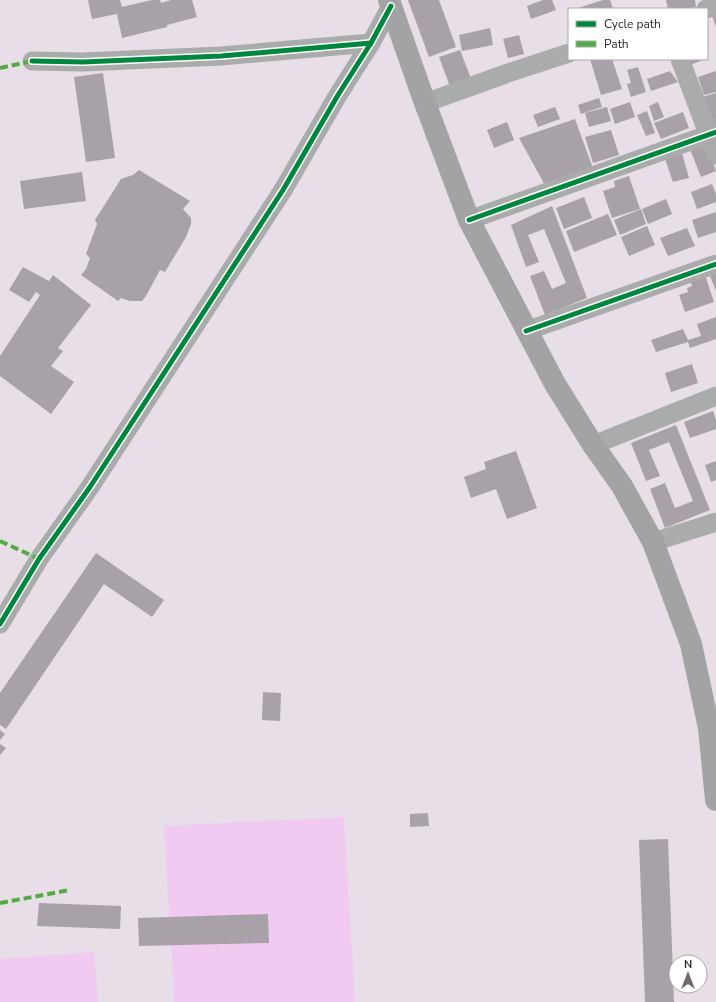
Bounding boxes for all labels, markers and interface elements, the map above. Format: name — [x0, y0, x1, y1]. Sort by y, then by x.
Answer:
legend — [568, 8, 708, 60]
text: Cycle path — [604, 16, 661, 32]
text: Path — [604, 36, 629, 52]
north arrow — [668, 954, 708, 994]
text: N — [684, 957, 692, 972]

